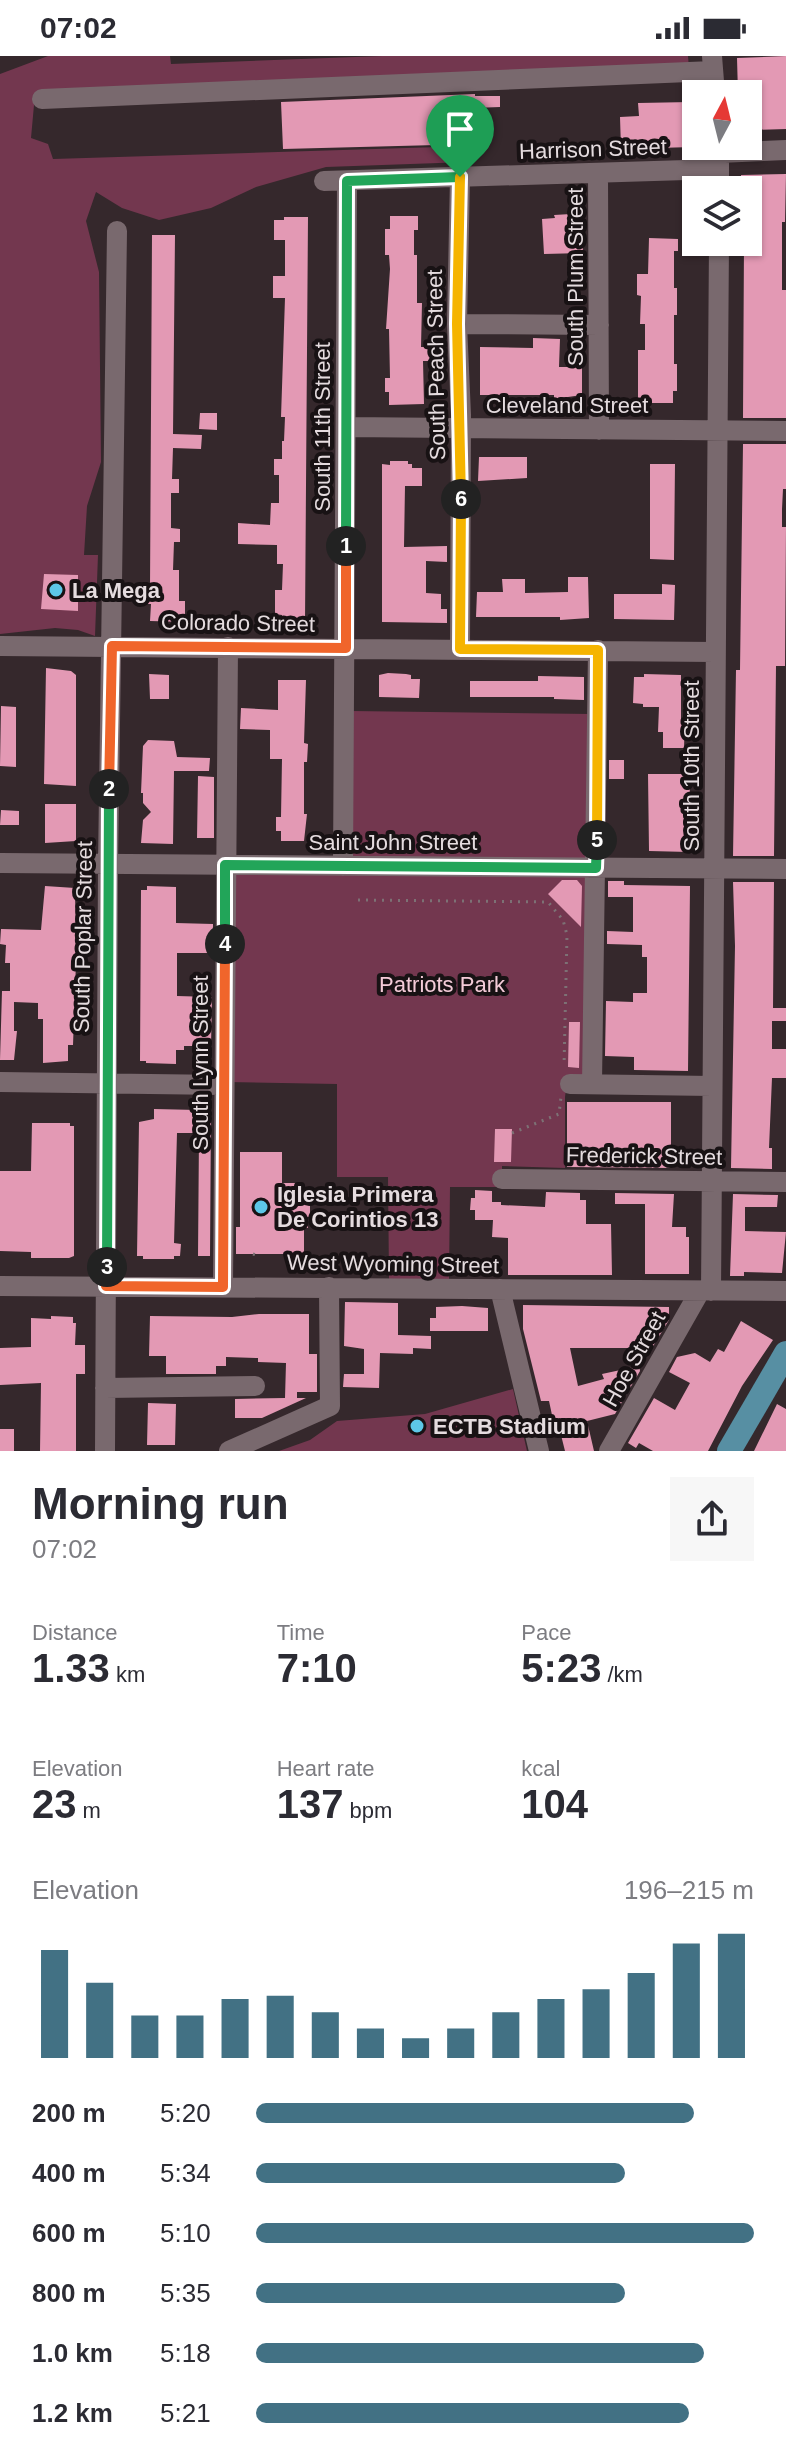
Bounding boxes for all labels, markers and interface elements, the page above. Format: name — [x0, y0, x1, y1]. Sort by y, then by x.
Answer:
text: 07:02 — [40, 11, 117, 44]
north arrow — [682, 80, 762, 160]
map controls — [682, 80, 762, 256]
pin — [426, 95, 494, 177]
icon: arrive — [438, 107, 482, 151]
street label: Harrison Street — [519, 134, 667, 164]
button: layers — [682, 176, 762, 256]
street label: South Plum Street — [563, 188, 588, 366]
street label: South Peach Street — [422, 269, 450, 461]
street label: South 11th Street — [310, 342, 335, 512]
street label: Cleveland Street — [486, 393, 648, 418]
pin: 6 — [441, 479, 481, 519]
text: 6 — [455, 486, 467, 511]
pin: 1 — [326, 526, 366, 566]
text: 1 — [340, 533, 352, 558]
place label: La Mega — [72, 578, 161, 603]
marker: La Mega — [47, 581, 65, 599]
street label: Colorado Street — [161, 609, 315, 637]
street label: South 10th Street — [679, 680, 704, 852]
pin: 2 — [89, 769, 129, 809]
text: 2 — [103, 776, 115, 801]
pin: 5 — [577, 820, 617, 860]
text: 5 — [591, 827, 603, 852]
street label: Saint John Street — [309, 830, 477, 855]
street label: South Poplar Street — [69, 841, 97, 1033]
pin: 4 — [205, 924, 245, 964]
text: 4 — [219, 931, 231, 956]
park label: Patriots Park — [379, 972, 506, 997]
street label: South Lynn Street — [188, 975, 213, 1151]
street label: Frederick Street — [566, 1142, 722, 1170]
place label: Iglesia Primera De Corintios 13 — [277, 1182, 438, 1232]
marker: Iglesia Primera De Corintios 13 — [252, 1198, 270, 1216]
pin: 3 — [87, 1247, 127, 1287]
street label: West Wyoming Street — [287, 1250, 499, 1278]
text: 3 — [101, 1254, 113, 1279]
street label: Hoe Street — [598, 1307, 670, 1411]
place label: ECTB Stadium — [433, 1414, 586, 1439]
marker: ECTB Stadium — [408, 1417, 426, 1435]
button: share — [670, 1477, 754, 1561]
text: Morning run — [32, 1479, 289, 1528]
text: 07:02 — [32, 1534, 97, 1564]
text: Distance — [32, 1620, 118, 1645]
text: Time — [277, 1620, 325, 1645]
text: Pace — [521, 1620, 571, 1645]
text: 1.33 — [32, 1646, 110, 1690]
text: 7:10 — [277, 1646, 357, 1690]
text: 5:23 — [521, 1646, 601, 1690]
text: km — [110, 1662, 145, 1687]
text: /km — [601, 1662, 643, 1687]
text: Elevation — [32, 1756, 123, 1781]
text: Heart rate — [277, 1756, 374, 1781]
text: kcal — [521, 1756, 560, 1781]
text: 23 — [32, 1782, 77, 1826]
text: 137 — [277, 1782, 343, 1826]
text: 104 — [521, 1782, 588, 1826]
text: m — [77, 1798, 101, 1823]
text: bpm — [343, 1798, 392, 1823]
text: Elevation — [32, 1875, 139, 1905]
text: 196–215 m — [624, 1875, 754, 1905]
text: 200 m — [32, 2098, 106, 2128]
text: 5:20 — [160, 2098, 211, 2128]
text: 400 m — [32, 2158, 106, 2188]
text: 5:34 — [160, 2158, 211, 2188]
text: 600 m — [32, 2218, 106, 2248]
text: 5:10 — [160, 2218, 211, 2248]
text: 800 m — [32, 2278, 106, 2308]
text: 5:35 — [160, 2278, 211, 2308]
text: 1.0 km — [32, 2338, 113, 2368]
text: 5:18 — [160, 2338, 211, 2368]
text: 1.2 km — [32, 2398, 113, 2428]
text: 5:21 — [160, 2398, 211, 2428]

